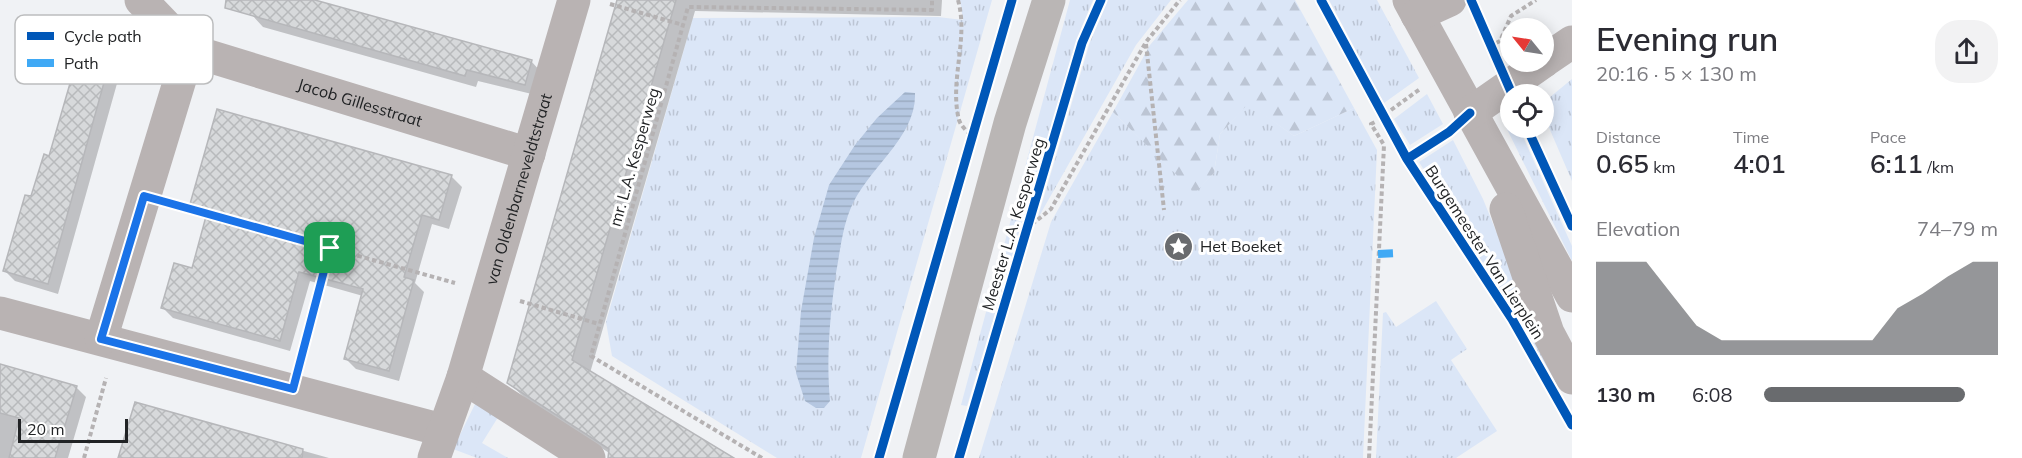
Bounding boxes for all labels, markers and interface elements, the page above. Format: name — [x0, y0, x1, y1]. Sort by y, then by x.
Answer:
legend — [15, 15, 213, 84]
north arrow — [1500, 18, 1554, 72]
map controls — [1500, 18, 1554, 138]
text: Evening run — [1596, 18, 1778, 59]
button: share — [1935, 20, 1998, 83]
text: Cycle path — [64, 26, 142, 46]
text: Path — [64, 53, 99, 73]
text: 20:16 · 5 × 130 m — [1596, 61, 1757, 86]
street label: Jacob Gillesstraat — [295, 74, 425, 131]
button: locate — [1500, 84, 1554, 138]
street label: mr. L.A. Kesperweg — [605, 85, 663, 229]
street label: van Oldenbarneveldtstraat — [481, 91, 556, 287]
text: Distance — [1596, 127, 1661, 147]
text: Time — [1733, 127, 1769, 147]
text: Pace — [1870, 127, 1906, 147]
street label: Meester L.A. Kesperweg — [977, 135, 1049, 313]
text: 0.65 — [1596, 147, 1649, 180]
text: 4:01 — [1733, 147, 1786, 180]
text: 6:11 — [1870, 147, 1923, 180]
text: km — [1649, 157, 1675, 177]
text: /km — [1923, 157, 1954, 177]
street label: Burgemeester Van Lierplein — [1421, 161, 1549, 343]
text: Elevation — [1596, 216, 1681, 241]
text: 74–79 m — [1917, 216, 1998, 241]
pin — [304, 222, 355, 273]
place icon: Het Boeket — [1163, 230, 1195, 262]
icon: arrive — [313, 231, 346, 264]
place label: Het Boeket — [1200, 236, 1282, 256]
text: 130 m — [1596, 382, 1655, 407]
text: 6:08 — [1692, 382, 1733, 407]
scale bar — [18, 416, 128, 444]
text: 20 m — [27, 419, 64, 439]

